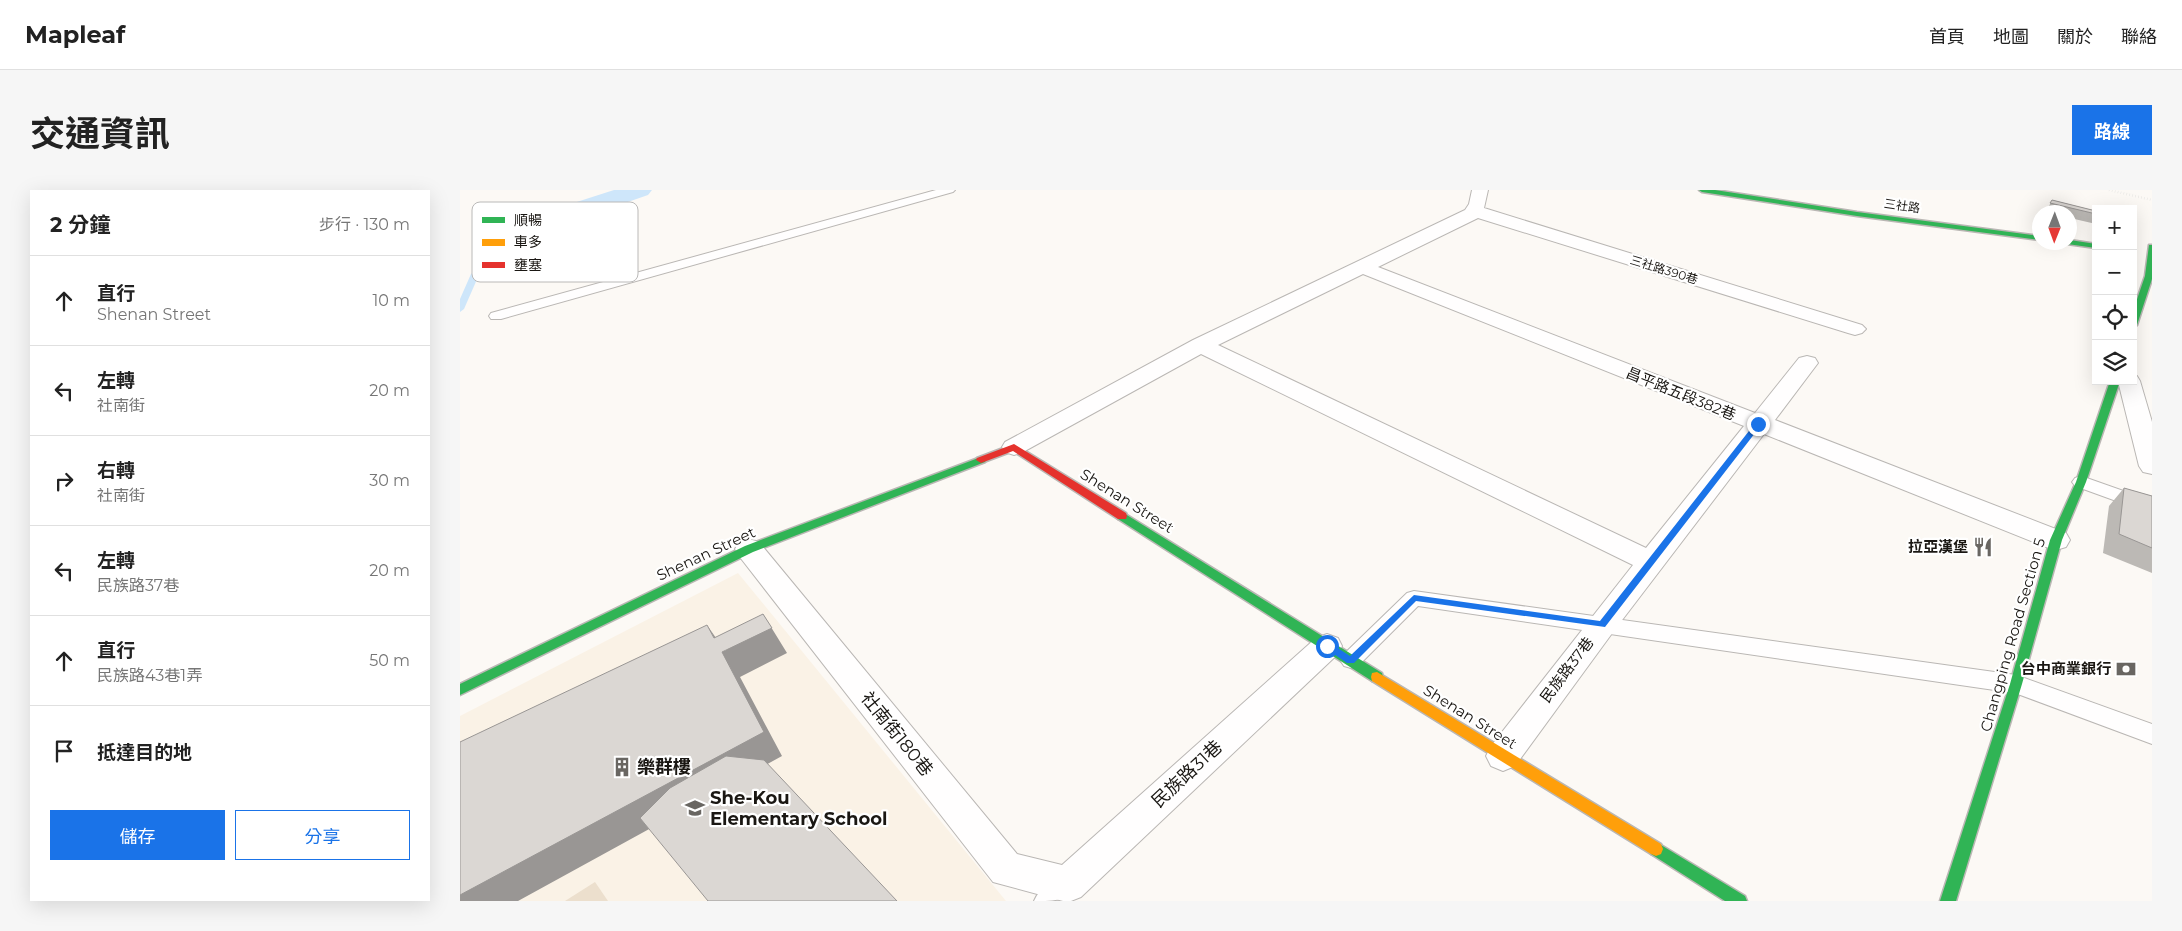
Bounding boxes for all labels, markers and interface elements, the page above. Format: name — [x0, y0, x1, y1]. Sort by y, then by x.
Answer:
text: Mapleaf — [25, 20, 125, 49]
text: 首頁 — [1929, 26, 1965, 48]
text: 地圖 — [1993, 26, 2029, 48]
text: 關於 — [2057, 26, 2093, 48]
text: 聯絡 — [2121, 26, 2157, 48]
button: 路線 — [2072, 105, 2152, 155]
text: 交通資訊 — [30, 112, 170, 155]
street label: 三社路 — [1883, 196, 1921, 215]
legend — [472, 202, 638, 282]
north arrow — [2032, 205, 2077, 250]
map controls — [2092, 205, 2137, 385]
button: + — [2092, 205, 2137, 250]
text: 順暢 — [514, 211, 542, 229]
text: 2 分鐘 — [50, 212, 110, 237]
text: 步行 · 130 m — [319, 215, 410, 234]
text: 車多 — [514, 233, 542, 251]
button: − — [2092, 250, 2137, 295]
street label: 三社路390巷 — [1628, 252, 1700, 287]
text: 壅塞 — [514, 256, 542, 274]
text: 直行 — [97, 282, 135, 305]
icon: ahead — [50, 287, 78, 315]
text: 10 m — [372, 291, 410, 310]
button: locate — [2092, 295, 2137, 340]
text: Shenan Street — [97, 305, 211, 324]
button: layers — [2092, 340, 2137, 385]
street label: 昌平路五段382巷 — [1624, 363, 1739, 424]
text: 左轉 — [97, 369, 135, 392]
icon: left — [50, 377, 78, 405]
text: 20 m — [369, 381, 410, 400]
text: 社南街 — [97, 396, 145, 415]
route end — [1747, 413, 1770, 436]
text: 右轉 — [97, 459, 135, 482]
street label: Shenan Street — [1077, 464, 1178, 537]
icon: right — [50, 467, 78, 495]
text: 30 m — [369, 471, 410, 490]
text: 社南街 — [97, 486, 145, 505]
street label: Shenan Street — [653, 522, 758, 585]
restaurant icon: 拉亞漢堡 — [1972, 536, 1994, 558]
street label: Changping Road Section 5 — [1976, 536, 2049, 734]
place label: 拉亞漢堡 — [1908, 537, 1968, 556]
text: 左轉 — [97, 549, 135, 572]
icon: left — [50, 557, 78, 585]
text: 20 m — [369, 561, 410, 580]
text: 民族路37巷 — [97, 576, 179, 595]
street label: 民族路37巷 — [1536, 633, 1597, 706]
route start — [1316, 635, 1339, 658]
text: 直行 — [97, 639, 135, 662]
icon: ahead — [50, 647, 78, 675]
text: 50 m — [369, 651, 410, 670]
bank icon: 台中商業銀行 — [2115, 658, 2137, 680]
place label: 台中商業銀行 — [2021, 659, 2111, 678]
text: 民族路43巷1弄 — [97, 666, 202, 685]
street label: Shenan Street — [1420, 680, 1521, 753]
street label: 社南街180巷 — [856, 687, 938, 781]
street label: 民族路31巷 — [1147, 736, 1227, 812]
icon: arrive — [50, 737, 78, 765]
text: 抵達目的地 — [97, 741, 192, 764]
building icon: 樂群樓 — [611, 756, 633, 778]
place label: 樂群樓 — [637, 756, 691, 778]
place label: She-Kou Elementary School — [710, 787, 887, 830]
school or university icon: She-Kou Elementary School — [684, 797, 706, 819]
button: 儲存 — [50, 810, 225, 860]
button: 分享 — [235, 810, 410, 860]

